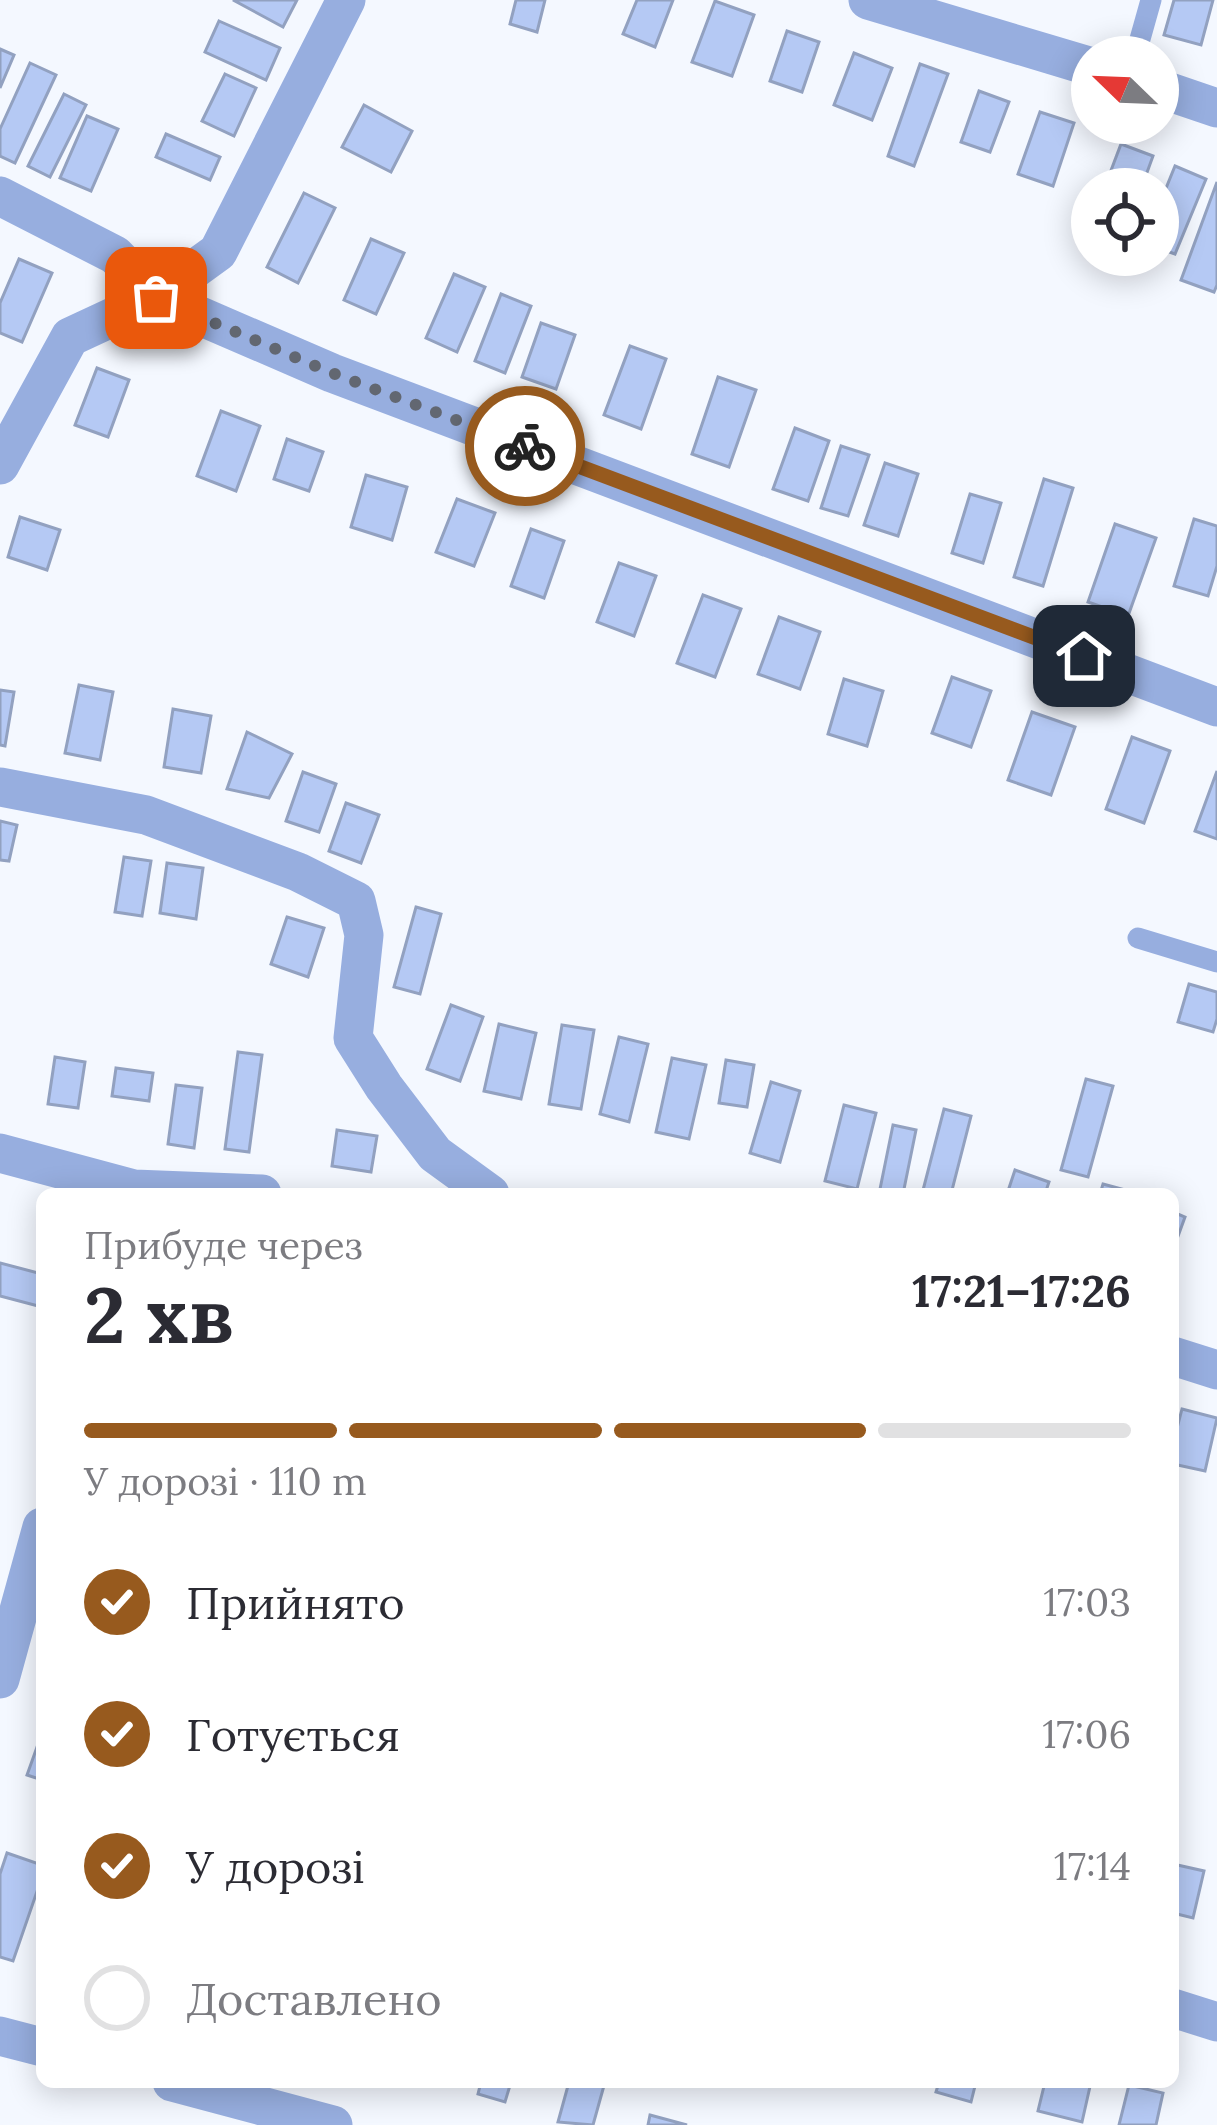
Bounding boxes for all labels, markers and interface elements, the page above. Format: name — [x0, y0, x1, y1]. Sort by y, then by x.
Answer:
north arrow — [1071, 36, 1179, 144]
map controls — [1071, 36, 1179, 276]
button: locate — [1071, 168, 1179, 276]
pin — [105, 247, 207, 349]
icon: bag — [123, 265, 189, 331]
courier — [465, 386, 585, 506]
icon: bike — [492, 413, 558, 479]
pin — [1033, 605, 1135, 707]
icon: home — [1051, 623, 1117, 689]
text: Прибуде через — [84, 1220, 363, 1270]
text: 17:21–17:26 — [912, 1262, 1131, 1319]
text: 2 хв — [84, 1265, 234, 1364]
text: У дорозі · 110 m — [84, 1456, 367, 1506]
icon: check — [84, 1569, 150, 1635]
text: Прийнято — [186, 1574, 405, 1631]
text: 17:03 — [1043, 1577, 1131, 1627]
icon: check — [84, 1701, 150, 1767]
text: Готується — [186, 1706, 400, 1763]
text: 17:06 — [1042, 1709, 1131, 1759]
icon: check — [84, 1833, 150, 1899]
text: У дорозі — [186, 1838, 365, 1895]
text: 17:14 — [1054, 1841, 1131, 1891]
text: Доставлено — [186, 1970, 442, 2027]

